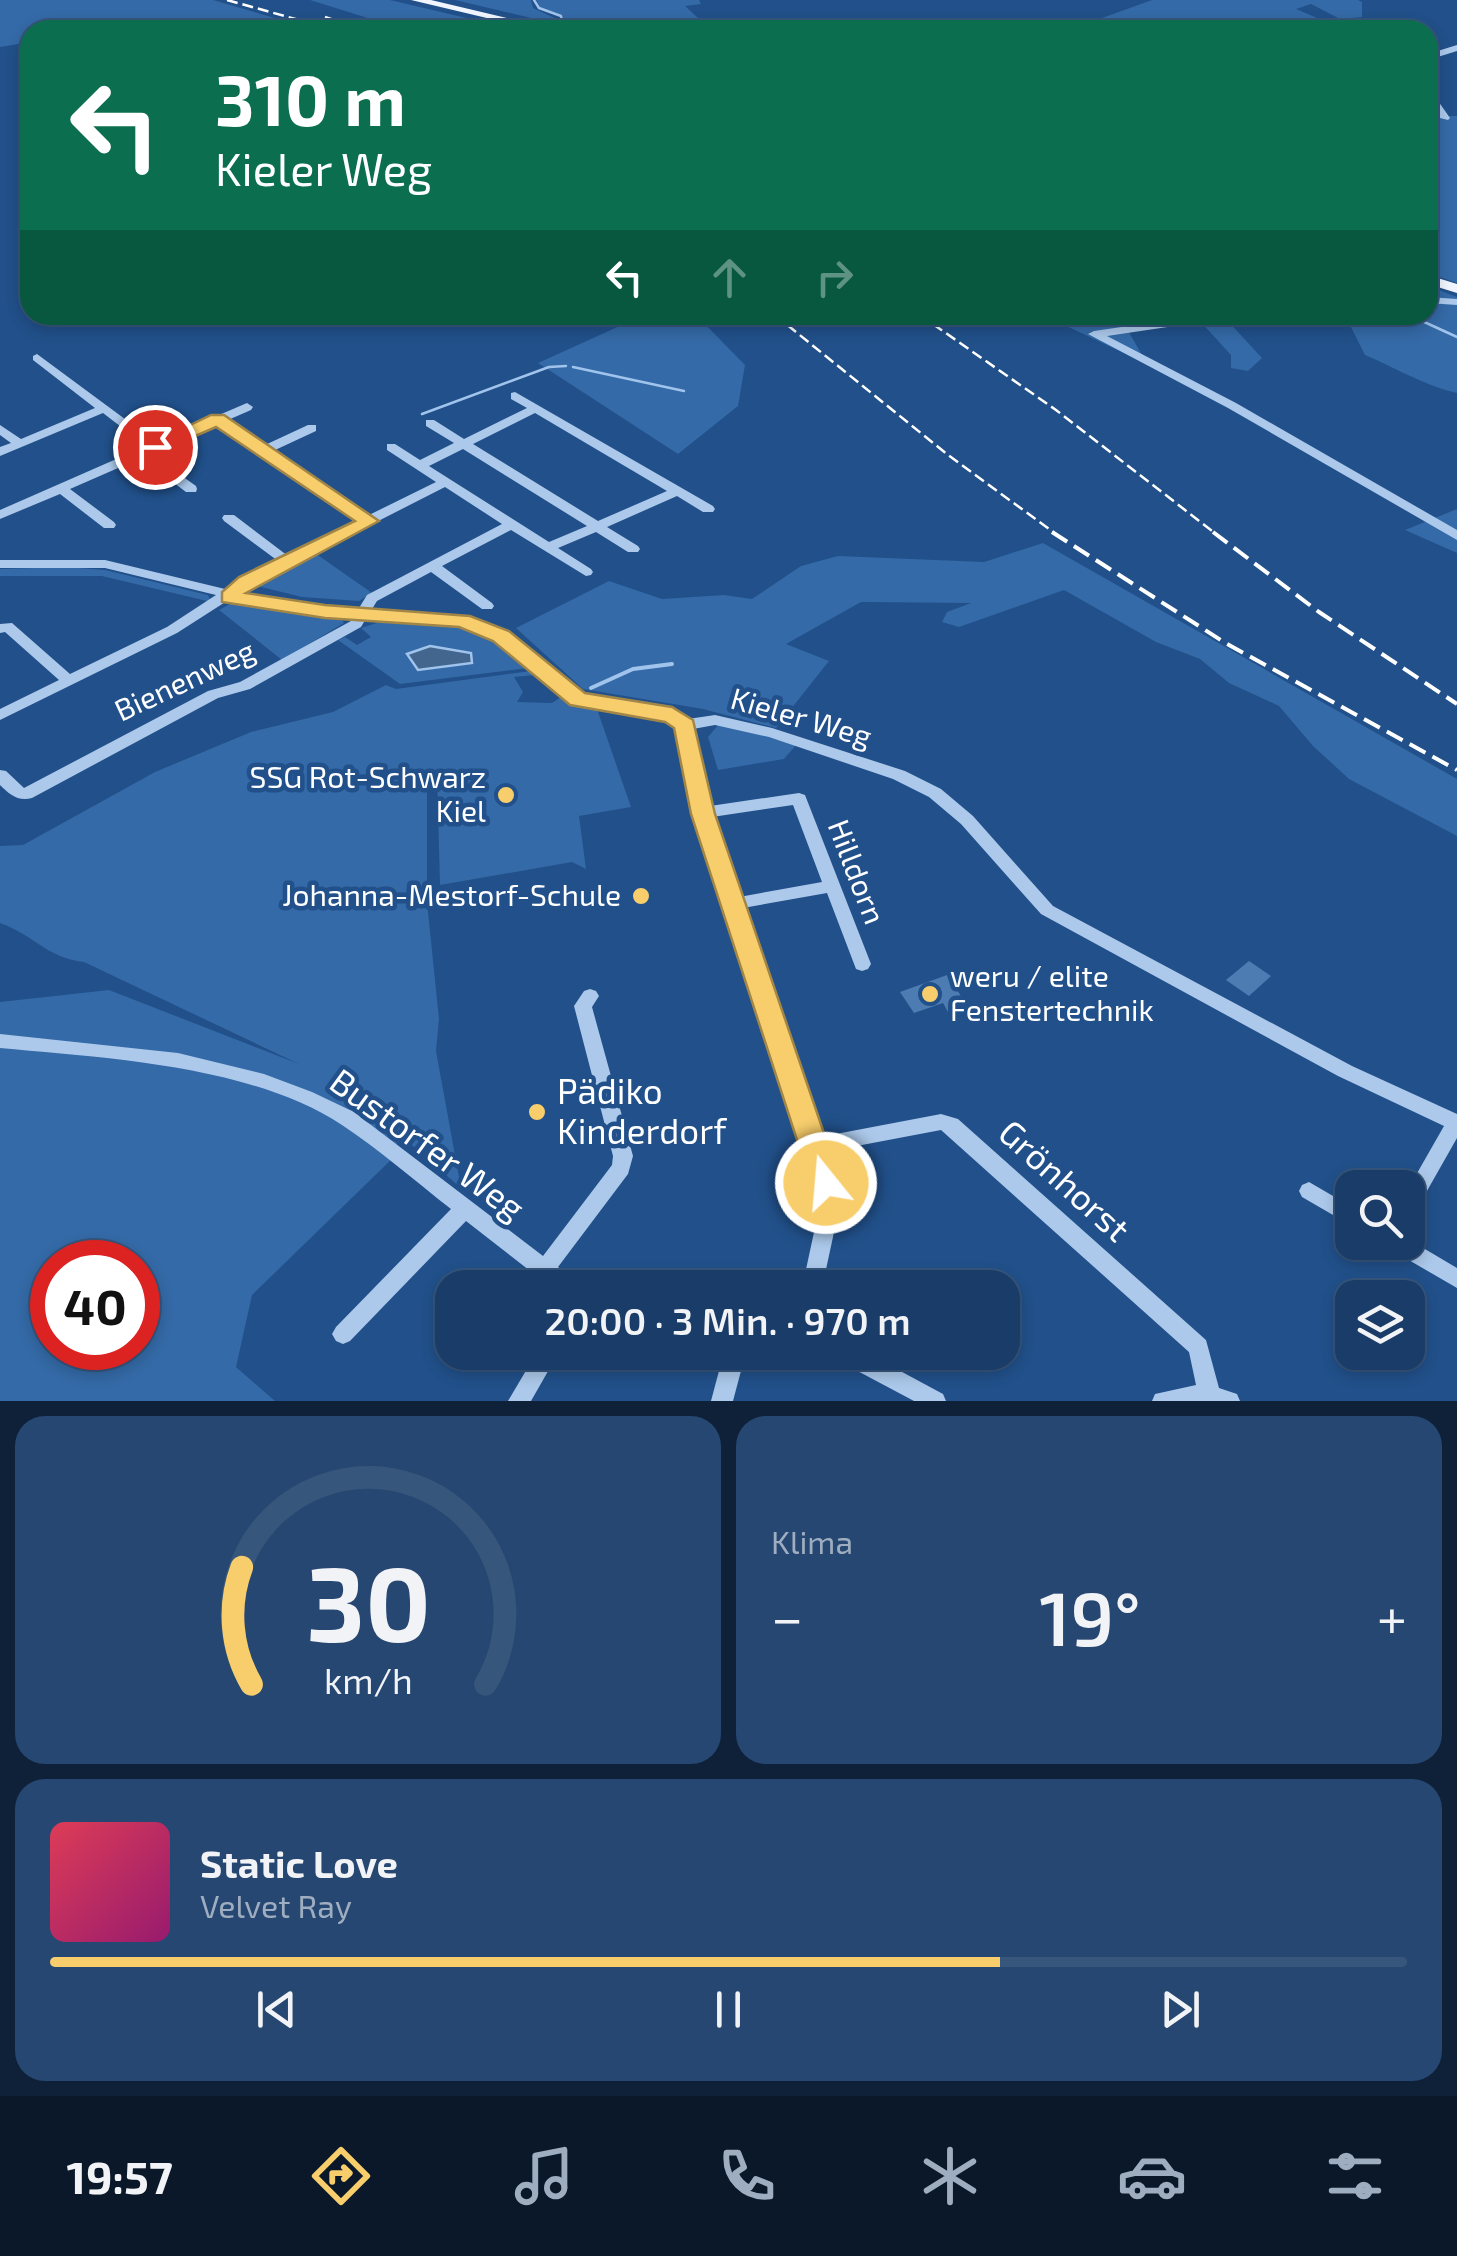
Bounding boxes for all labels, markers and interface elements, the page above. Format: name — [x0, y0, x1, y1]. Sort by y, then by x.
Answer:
text: 310 m — [215, 56, 406, 140]
icon: left — [50, 60, 180, 190]
text: Kieler Weg — [215, 141, 432, 195]
icon: left — [597, 250, 652, 305]
icon: ahead — [702, 250, 757, 305]
icon: right — [807, 250, 862, 305]
pin — [113, 405, 198, 490]
icon: arrive — [128, 420, 183, 475]
street label: Bienenweg — [108, 631, 260, 727]
street label: Kieler Weg — [727, 679, 876, 753]
place label: SSG Rot-Schwarz Kiel — [250, 758, 486, 828]
marker: SSG Rot-Schwarz Kiel — [495, 784, 517, 806]
street label: Hilldorn — [822, 814, 894, 929]
place label: Johanna-Mestorf-Schule — [282, 876, 621, 912]
marker: Johanna-Mestorf-Schule — [630, 885, 652, 907]
place label: weru / elite Fenstertechnik — [950, 957, 1154, 1027]
marker: weru / elite Fenstertechnik — [919, 983, 941, 1005]
street label: Bustorfer Weg — [323, 1059, 534, 1228]
place label: Pädiko Kinderdorf — [557, 1069, 727, 1151]
marker: Pädiko Kinderdorf — [526, 1101, 548, 1123]
street label: Grönhorst — [991, 1110, 1139, 1249]
position arrow — [774, 1131, 878, 1235]
map controls — [1335, 1170, 1425, 1370]
button: search — [1335, 1170, 1425, 1260]
speed limit sign: 40 — [30, 1240, 160, 1370]
button: layers — [1335, 1280, 1425, 1370]
text: 20:00 · 3 Min. · 970 m — [544, 1297, 911, 1343]
text: Klima — [771, 1522, 853, 1560]
text: 30 — [306, 1538, 430, 1663]
text: 19° — [1039, 1571, 1141, 1661]
text: − — [771, 1583, 803, 1649]
text: + — [1377, 1583, 1407, 1649]
text: km/h — [324, 1658, 412, 1701]
text: Static Love — [200, 1840, 398, 1886]
text: Velvet Ray — [200, 1886, 352, 1924]
icon: previous — [249, 1982, 304, 2037]
icon: pause — [701, 1982, 756, 2037]
icon: next — [1153, 1982, 1208, 2037]
icon: directions — [306, 2141, 376, 2211]
icon: music — [509, 2141, 579, 2211]
icon: phone — [712, 2141, 782, 2211]
icon: climate — [915, 2141, 985, 2211]
icon: car — [1117, 2141, 1187, 2211]
icon: filters — [1320, 2141, 1390, 2211]
text: 19:57 — [66, 2149, 173, 2203]

